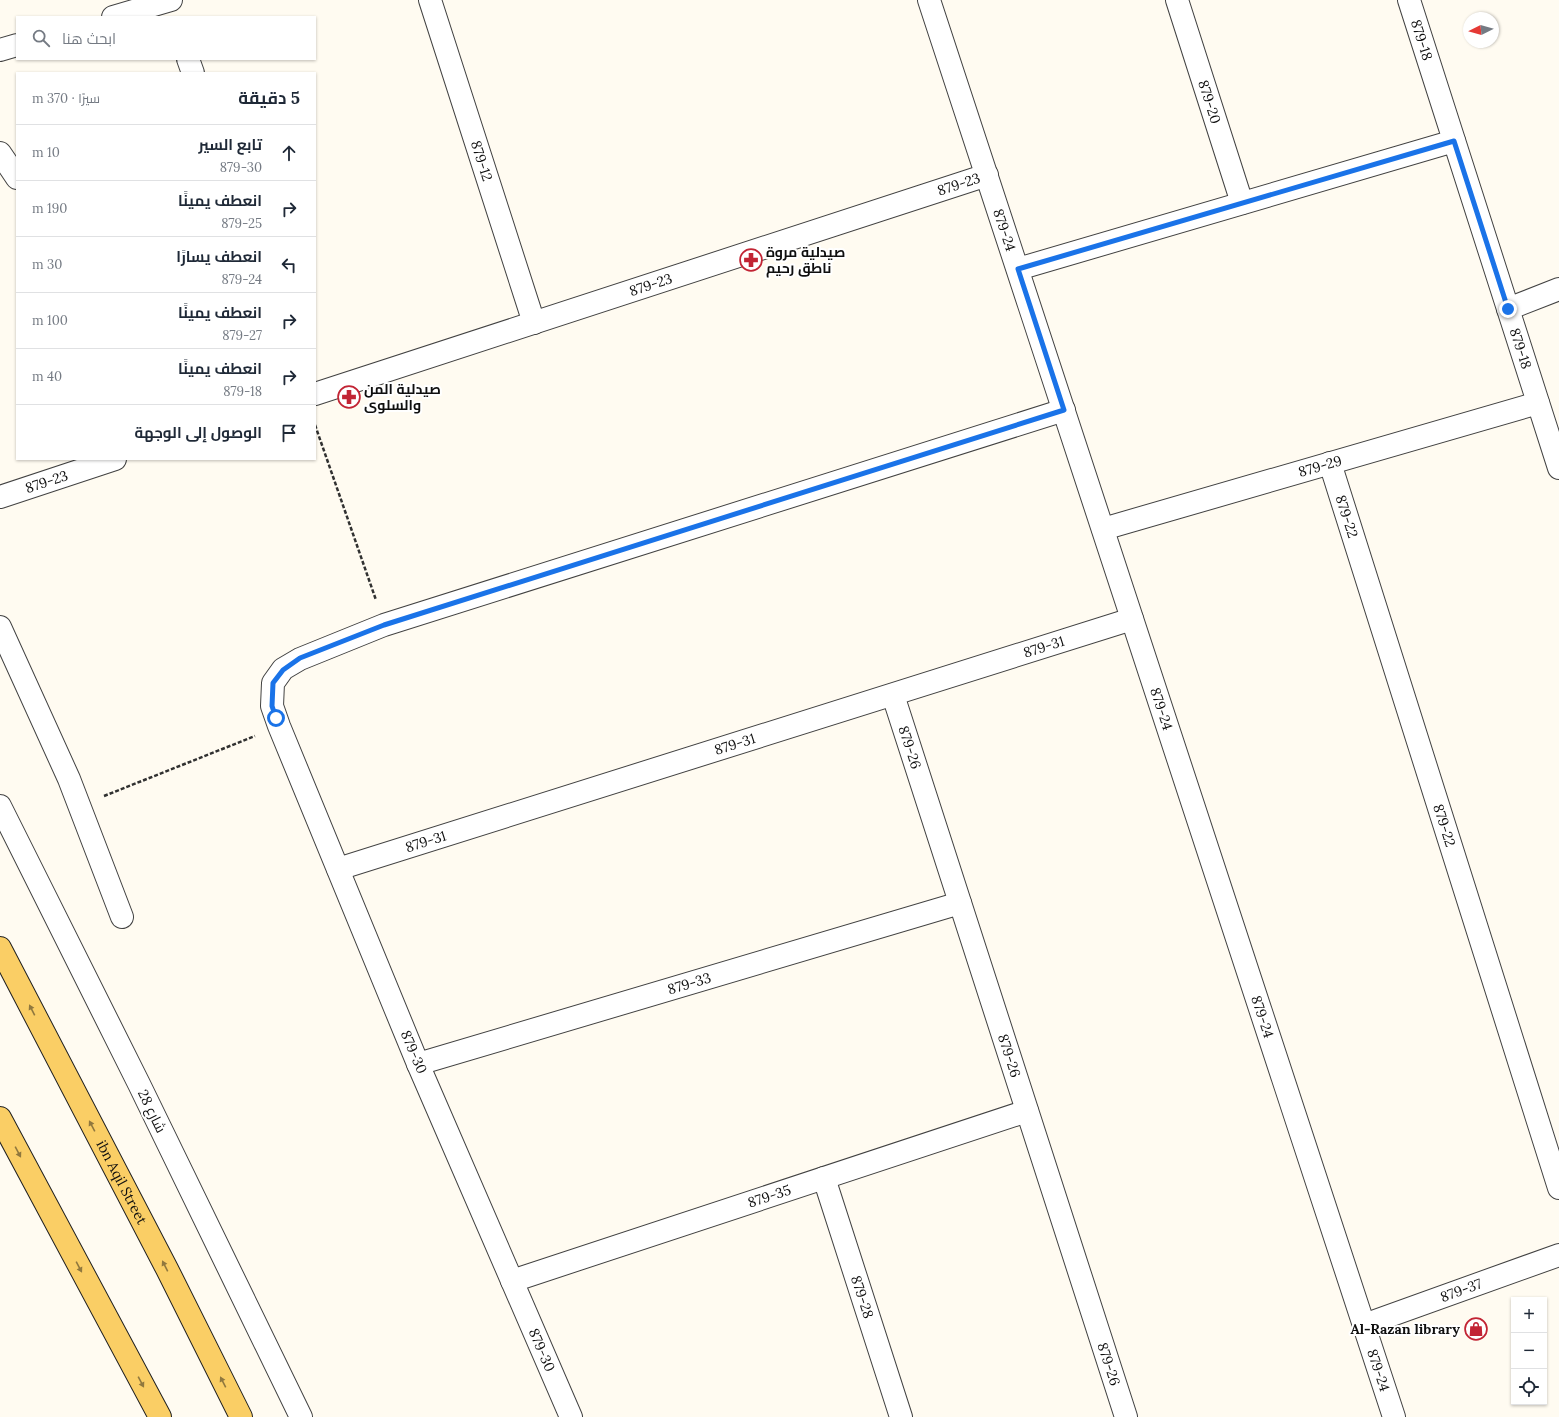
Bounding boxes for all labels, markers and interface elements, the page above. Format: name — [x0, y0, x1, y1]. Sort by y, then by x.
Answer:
north arrow — [1463, 12, 1499, 48]
search box — [16, 16, 316, 60]
street label: 879-18 — [1407, 17, 1437, 63]
icon: search — [30, 27, 52, 49]
text: ابحث هنا — [62, 29, 116, 48]
street label: 879-20 — [1194, 78, 1225, 126]
text: 5 دقيقة — [238, 87, 300, 109]
text: سيرًا · 370 m — [32, 90, 100, 107]
text: تابع السير — [198, 135, 262, 154]
street label: 879-12 — [467, 138, 497, 183]
icon: ahead — [278, 142, 300, 164]
text: 10 m — [32, 144, 60, 161]
text: 879-30 — [220, 159, 262, 176]
street label: 879-23 — [935, 169, 983, 200]
text: انعطف يمينًا — [178, 191, 262, 210]
icon: right — [278, 198, 300, 220]
text: 190 m — [32, 200, 67, 217]
street label: 879-24 — [989, 206, 1020, 254]
text: 879-25 — [221, 215, 262, 232]
place label: صيدلية مروة ناطق رحيم — [766, 243, 845, 278]
text: انعطف يسارًا — [176, 247, 262, 266]
pharmacy icon: صيدلية مروة ناطق رحيم — [738, 247, 764, 273]
icon: left — [278, 254, 300, 276]
text: 30 m — [32, 256, 62, 273]
street label: 879-23 — [627, 269, 674, 300]
text: 879-24 — [222, 271, 262, 288]
route end — [1499, 300, 1517, 318]
text: انعطف يمينًا — [178, 303, 262, 322]
icon: right — [278, 310, 300, 332]
text: 100 m — [32, 312, 68, 329]
street label: 879-18 — [1506, 326, 1536, 371]
text: 879-27 — [222, 327, 262, 344]
text: انعطف يمينًا — [178, 359, 262, 378]
icon: right — [278, 366, 300, 388]
text: 40 m — [32, 368, 62, 385]
place label: صيدلية المن والسلوى — [364, 380, 441, 414]
text: 879-18 — [223, 383, 262, 400]
pharmacy icon: صيدلية المن والسلوى — [336, 384, 362, 410]
icon: arrive — [278, 422, 300, 444]
text: الوصول إلى الوجهة — [135, 423, 262, 442]
street label: 879-29 — [1296, 451, 1344, 481]
street label: 879-23 — [23, 466, 70, 497]
street label: 879-22 — [1332, 493, 1362, 540]
street label: 879-31 — [1021, 632, 1067, 662]
street label: 879-24 — [1146, 685, 1177, 733]
route start — [267, 709, 285, 727]
street label: 879-26 — [894, 723, 925, 771]
street label: 879-31 — [712, 729, 757, 759]
street label: 879-22 — [1429, 802, 1460, 849]
street label: 879-31 — [403, 826, 448, 856]
street label: 879-33 — [665, 968, 713, 998]
street label: 879-24 — [1247, 993, 1278, 1041]
one-way arrow — [29, 1005, 35, 1016]
street label: 879-30 — [397, 1028, 431, 1076]
street label: 879-26 — [994, 1032, 1025, 1080]
street label: شارع 28 — [134, 1086, 170, 1136]
one-way arrow — [89, 1120, 95, 1132]
street label: ibn Aqil Street — [93, 1137, 151, 1228]
one-way arrow — [15, 1146, 22, 1158]
street label: 879-35 — [745, 1181, 793, 1212]
one-way arrow — [162, 1260, 168, 1272]
one-way arrow — [76, 1261, 83, 1273]
street label: 879-28 — [847, 1273, 878, 1321]
street label: 879-37 — [1438, 1274, 1485, 1306]
map controls — [1511, 1297, 1547, 1405]
button: + — [1511, 1297, 1547, 1333]
shop icon: Al-Razan library — [1463, 1316, 1489, 1342]
place label: Al-Razan library — [1350, 1320, 1460, 1338]
street label: 879-30 — [525, 1326, 559, 1374]
button: − — [1511, 1333, 1547, 1369]
street label: 879-26 — [1094, 1340, 1124, 1388]
street label: 879-24 — [1363, 1347, 1394, 1394]
button: locate — [1511, 1369, 1547, 1405]
one-way arrow — [137, 1376, 144, 1387]
one-way arrow — [220, 1376, 226, 1388]

